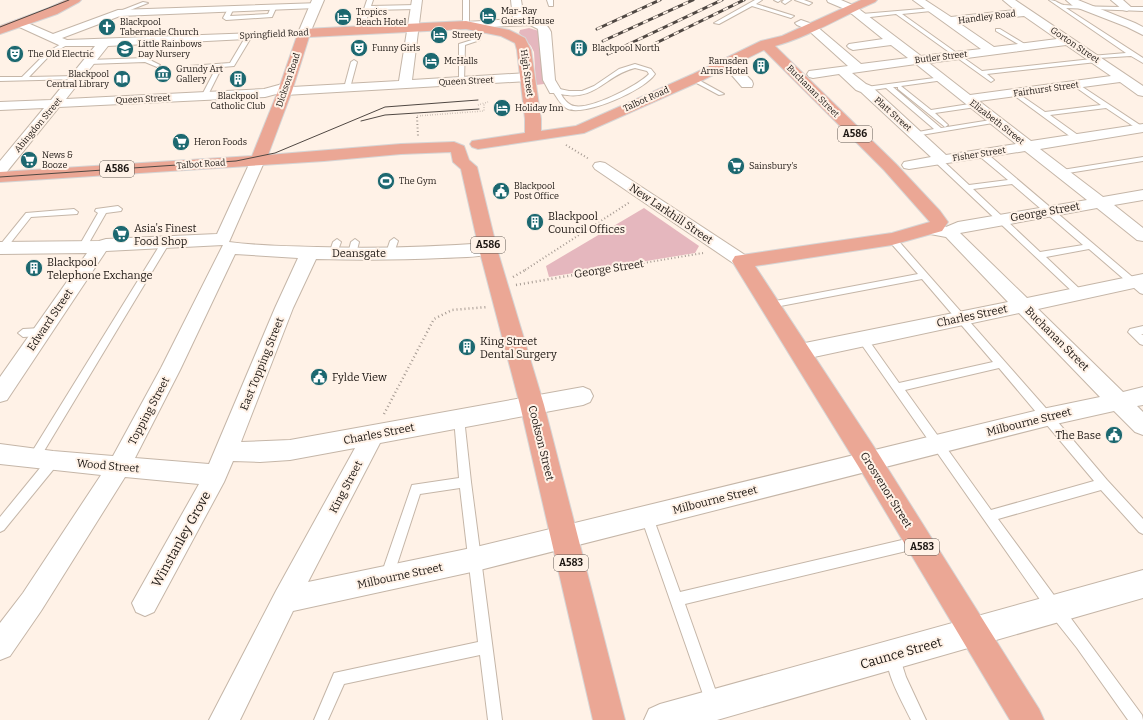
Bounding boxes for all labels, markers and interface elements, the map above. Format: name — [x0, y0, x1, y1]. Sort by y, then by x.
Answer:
hotel icon: Mar-Ray Guest House — [478, 6, 498, 26]
place label: Mar-Ray Guest House — [501, 6, 554, 26]
hotel icon: Tropics Beach Hotel — [333, 7, 353, 27]
place label: Tropics Beach Hotel — [356, 7, 407, 27]
street label: Handley Road — [958, 8, 1017, 25]
church icon: Blackpool Tabernacle Church — [97, 17, 117, 37]
place label: Blackpool Tabernacle Church — [120, 17, 199, 37]
hotel icon: Streety — [429, 25, 449, 45]
street label: Gorton Street — [1049, 25, 1102, 65]
street label: Springfield Road — [239, 27, 310, 41]
place label: Streety — [452, 30, 482, 40]
theatre icon: Funny Girls — [349, 38, 369, 58]
building icon: Blackpool North — [569, 38, 589, 58]
school or university icon: Little Rainbows Day Nursery — [115, 39, 135, 59]
place label: Little Rainbows Day Nursery — [138, 39, 202, 59]
place label: Funny Girls — [372, 43, 420, 53]
place label: Blackpool North — [592, 43, 660, 53]
theatre icon: The Old Electric — [5, 44, 25, 64]
place label: The Old Electric — [28, 49, 94, 59]
street label: High Street — [519, 49, 535, 98]
street label: Butler Street — [914, 49, 969, 65]
street label: Dickson Road — [274, 51, 302, 108]
hotel icon: McHalls — [421, 51, 441, 71]
place label: McHalls — [444, 56, 478, 66]
place label: Ramsden Arms Hotel — [700, 56, 748, 76]
building icon: Ramsden Arms Hotel — [751, 56, 771, 76]
street label: Buchanan Street — [785, 63, 842, 120]
museum icon: Grundy Art Gallery — [153, 64, 173, 84]
place label: Grundy Art Gallery — [176, 64, 224, 84]
place label: Blackpool Central Library — [46, 69, 109, 89]
library icon: Blackpool Central Library — [112, 69, 132, 89]
building icon: Blackpool Catholic Club — [228, 69, 248, 89]
street label: Queen Street — [438, 75, 494, 87]
street label: Fairhurst Street — [1013, 79, 1080, 99]
street label: Talbot Road — [622, 84, 671, 114]
place label: Blackpool Catholic Club — [210, 91, 266, 111]
street label: Queen Street — [115, 93, 171, 105]
street label: Abingdon Street — [12, 95, 64, 154]
street label: Platt Street — [872, 95, 914, 134]
hotel icon: Holiday Inn — [492, 98, 512, 118]
street label: Elizabeth Street — [968, 98, 1027, 147]
place label: Holiday Inn — [515, 103, 564, 113]
road number: A586 — [838, 126, 872, 142]
supermarket icon: Heron Foods — [171, 132, 191, 152]
place label: Heron Foods — [194, 137, 247, 147]
street label: Fisher Street — [952, 145, 1007, 163]
supermarket icon: News & Booze — [19, 150, 39, 170]
place label: News & Booze — [42, 150, 73, 170]
supermarket icon: Sainsbury's — [726, 156, 746, 176]
street label: Talbot Road — [176, 157, 226, 171]
road number: A586 — [100, 161, 134, 177]
place label: Sainsbury's — [749, 161, 797, 171]
sports icon: The Gym — [376, 171, 396, 191]
place label: The Gym — [399, 176, 437, 186]
public building icon: Blackpool Post Office — [491, 181, 511, 201]
place label: Blackpool Post Office — [514, 181, 559, 201]
street label: New Larkhill Street — [627, 181, 715, 247]
street label: George Street — [1009, 199, 1081, 225]
place label: Blackpool Council Offices — [548, 210, 625, 236]
building icon: Blackpool Council Offices — [525, 212, 545, 232]
place label: Asia's Finest Food Shop — [134, 222, 196, 248]
supermarket icon: Asia's Finest Food Shop — [111, 224, 131, 244]
road number: A586 — [471, 237, 505, 253]
street label: Deansgate — [332, 247, 386, 260]
place label: Blackpool Telephone Exchange — [47, 256, 153, 282]
street label: George Street — [573, 257, 645, 281]
building icon: Blackpool Telephone Exchange — [24, 258, 44, 278]
street label: Edward Street — [24, 287, 76, 353]
street label: Charles Street — [935, 302, 1009, 330]
street label: Buchanan Street — [1022, 304, 1092, 374]
street label: East Topping Street — [237, 316, 287, 412]
place label: King Street Dental Surgery — [480, 335, 557, 361]
building icon: King Street Dental Surgery — [457, 337, 477, 357]
public building icon: Fylde View — [309, 367, 329, 387]
place label: Fylde View — [332, 371, 387, 384]
street label: Topping Street — [126, 375, 172, 447]
street label: Cookson Street — [525, 404, 557, 482]
street label: Milbourne Street — [985, 405, 1073, 439]
street label: Charles Street — [342, 421, 416, 447]
public building icon: The Base — [1104, 425, 1124, 445]
place label: The Base — [1056, 429, 1101, 442]
street label: Grosvenor Street — [857, 450, 915, 530]
street label: Wood Street — [76, 457, 140, 475]
street label: King Street — [327, 459, 365, 515]
street label: Milbourne Street — [671, 483, 759, 517]
street label: Winstanley Grove — [149, 489, 213, 589]
road number: A583 — [905, 539, 939, 555]
road number: A583 — [554, 555, 588, 571]
street label: Milbourne Street — [356, 561, 444, 591]
street label: Caunce Street — [858, 634, 944, 672]

